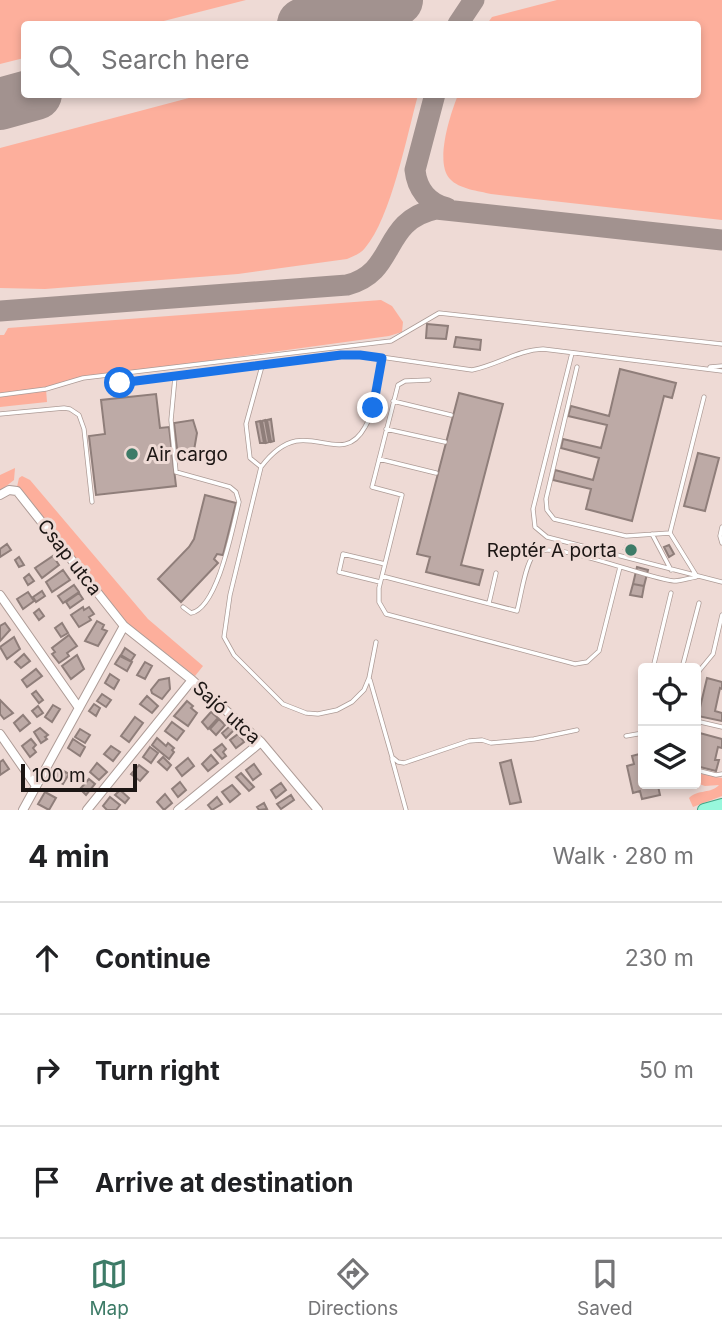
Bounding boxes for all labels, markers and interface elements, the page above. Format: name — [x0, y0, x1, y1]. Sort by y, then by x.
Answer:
search box — [21, 21, 701, 98]
icon: search — [45, 41, 83, 79]
text: Search here — [101, 44, 250, 75]
route start — [104, 367, 135, 398]
route end — [357, 392, 388, 423]
place label: Air cargo — [146, 443, 228, 466]
marker: Air cargo — [124, 446, 140, 462]
street label: Csap utca — [33, 515, 107, 600]
place label: Reptér A porta — [487, 539, 617, 562]
marker: Reptér A porta — [623, 542, 639, 558]
map controls — [638, 663, 701, 789]
button: locate — [638, 663, 701, 726]
street label: Sajó utca — [188, 676, 265, 749]
button: layers — [638, 726, 701, 789]
scale bar — [21, 761, 136, 793]
text: 100 m — [32, 764, 86, 787]
text: 4 min — [28, 838, 110, 874]
text: Walk · 280 m — [552, 842, 694, 870]
icon: ahead — [28, 939, 66, 977]
text: Continue — [95, 943, 211, 974]
text: 230 m — [625, 944, 694, 972]
icon: right — [28, 1051, 66, 1089]
text: Turn right — [95, 1055, 220, 1086]
text: 50 m — [639, 1056, 694, 1084]
icon: arrive — [28, 1163, 66, 1201]
text: Arrive at destination — [95, 1167, 354, 1198]
tab: Map — [89, 1255, 129, 1320]
tab: Directions — [308, 1255, 398, 1320]
tab: Saved — [577, 1255, 633, 1320]

